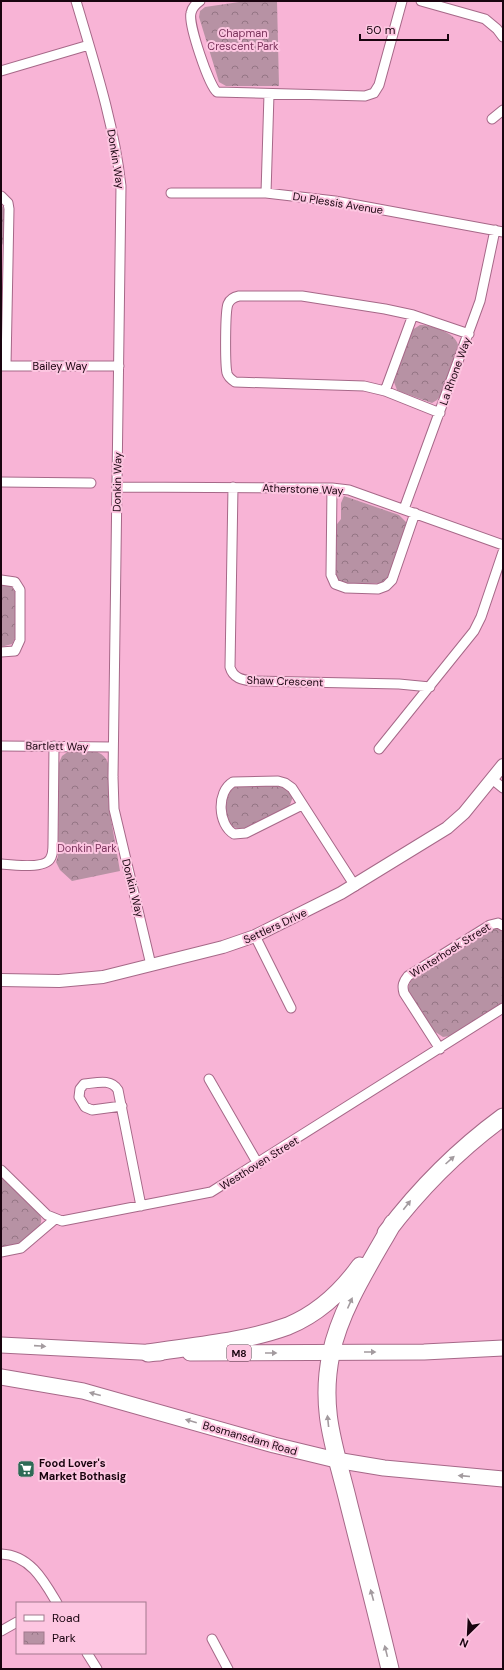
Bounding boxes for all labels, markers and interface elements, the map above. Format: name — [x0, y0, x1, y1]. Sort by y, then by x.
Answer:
scale bar — [360, 16, 448, 42]
text: 50 m — [366, 22, 395, 38]
park label: Chapman Crescent Park — [207, 26, 279, 53]
street label: Donkin Way — [104, 128, 128, 190]
street label: Du Plessis Avenue — [292, 189, 384, 217]
street label: La Rhone Way — [436, 335, 474, 407]
street label: Bailey Way — [33, 359, 87, 373]
street label: Donkin Way — [109, 452, 125, 512]
street label: Atherstone Way — [262, 481, 344, 497]
street label: Shaw Crescent — [246, 673, 324, 689]
street label: Bartlett Way — [25, 738, 89, 754]
park label: Donkin Park — [57, 841, 117, 855]
street label: Donkin Way — [119, 857, 147, 919]
street label: Settlers Drive — [241, 905, 309, 947]
street label: Winterhoek Street — [407, 919, 493, 981]
street label: Westhoven Street — [217, 1133, 301, 1193]
one-way arrow — [444, 1156, 455, 1165]
one-way arrow — [403, 1200, 412, 1211]
one-way arrow — [347, 1297, 353, 1308]
one-way arrow — [34, 1342, 46, 1349]
road number: M8 — [227, 1345, 251, 1361]
one-way arrow — [364, 1349, 377, 1355]
one-way arrow — [265, 1350, 278, 1356]
one-way arrow — [89, 1391, 101, 1397]
one-way arrow — [325, 1415, 332, 1428]
one-way arrow — [185, 1418, 197, 1424]
street label: Bosmansdam Road — [201, 1418, 299, 1458]
place label: Food Lover's Market Bothasig — [39, 1456, 127, 1483]
supermarket icon: Food Lover's Market Bothasig — [16, 1459, 36, 1479]
one-way arrow — [458, 1473, 470, 1480]
one-way arrow — [368, 1589, 374, 1601]
legend — [16, 1602, 146, 1654]
text: Road — [52, 1610, 80, 1626]
north arrow — [448, 1614, 488, 1654]
text: Park — [52, 1630, 76, 1646]
text: N — [457, 1635, 470, 1651]
one-way arrow — [383, 1645, 389, 1657]

